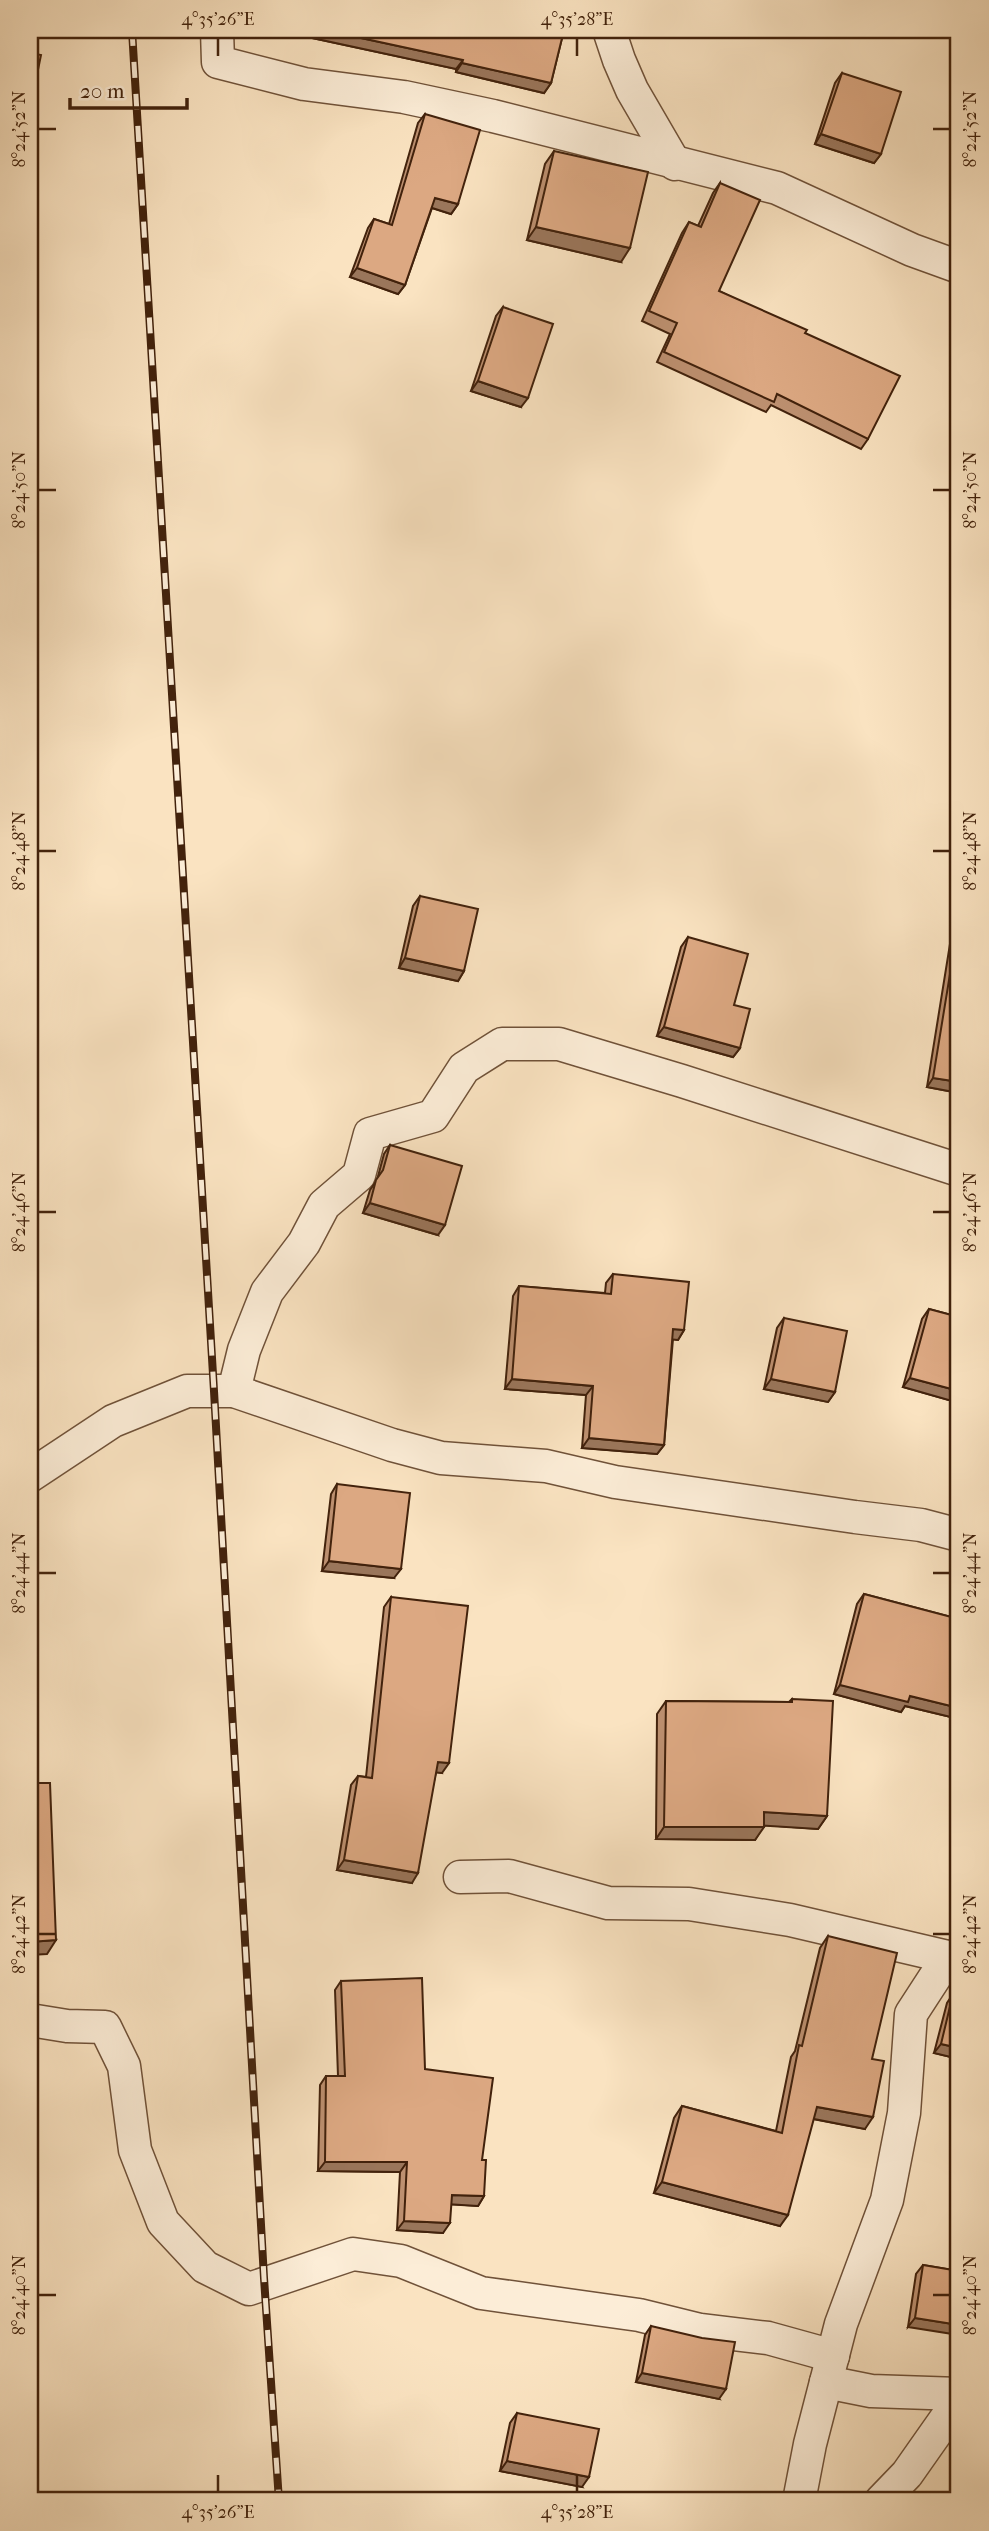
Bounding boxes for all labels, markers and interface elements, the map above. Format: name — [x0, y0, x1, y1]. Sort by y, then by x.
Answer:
text: 4°35'26"E — [181, 9, 255, 30]
text: 4°35'28"E — [541, 9, 613, 30]
scale bar — [70, 66, 187, 110]
text: 20 m — [80, 79, 125, 103]
text: 8°24'52"N — [9, 90, 30, 168]
text: 8°24'52"N — [960, 90, 981, 168]
text: 8°24'50"N — [9, 451, 30, 529]
text: 8°24'50"N — [960, 451, 981, 529]
text: 8°24'48"N — [9, 811, 30, 891]
text: 8°24'48"N — [960, 811, 981, 891]
text: 8°24'46"N — [9, 1171, 30, 1252]
text: 8°24'46"N — [960, 1171, 981, 1252]
text: 8°24'44"N — [9, 1532, 30, 1614]
text: 8°24'44"N — [960, 1532, 981, 1614]
text: 8°24'42"N — [9, 1894, 30, 1974]
text: 8°24'42"N — [960, 1894, 981, 1974]
text: 8°24'40"N — [9, 2254, 30, 2335]
text: 8°24'40"N — [960, 2254, 981, 2335]
text: 4°35'26"E — [181, 2502, 255, 2523]
text: 4°35'28"E — [541, 2502, 613, 2523]

